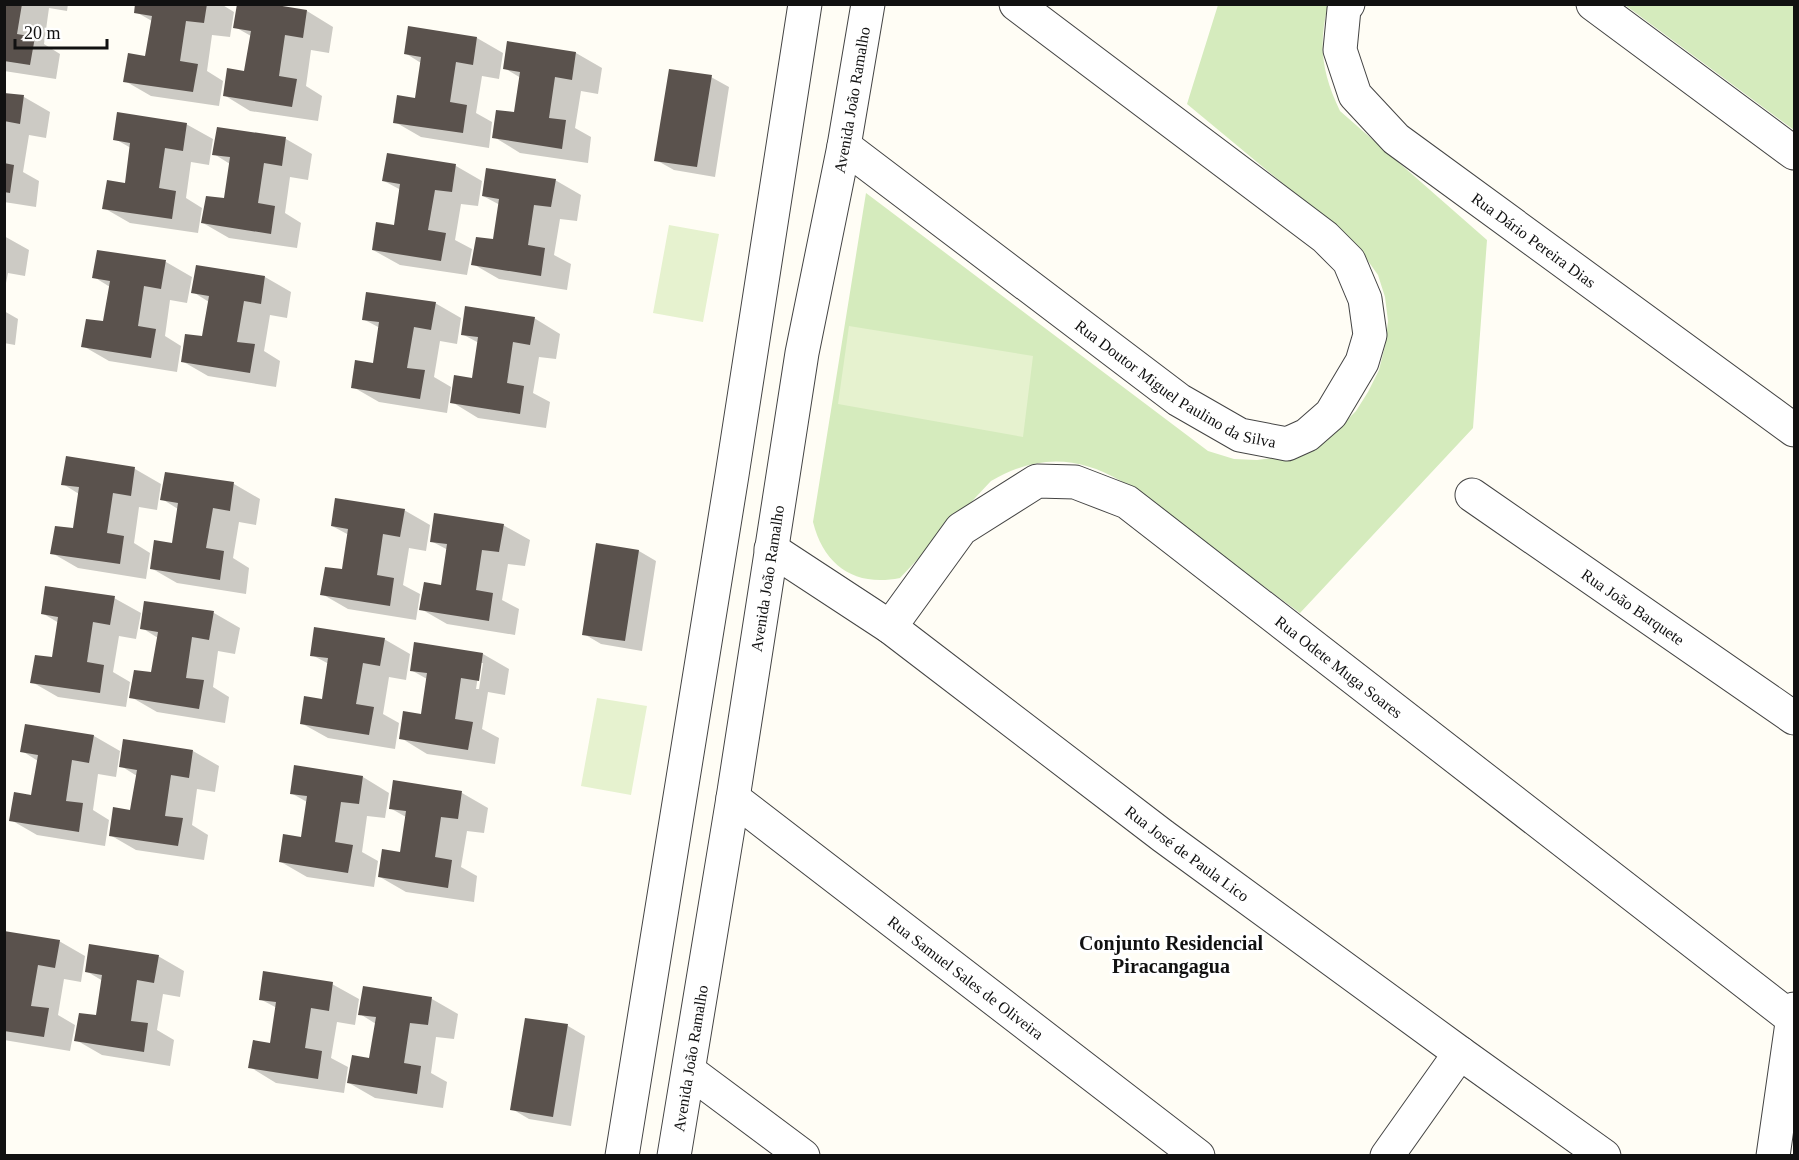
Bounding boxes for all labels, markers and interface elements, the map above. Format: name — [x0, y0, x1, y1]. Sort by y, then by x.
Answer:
scale bar — [15, 12, 106, 50]
text: 20 m — [24, 23, 61, 43]
street label: Avenida João Ramalho — [830, 26, 873, 175]
street label: Rua Dário Pereira Dias — [1469, 189, 1599, 291]
street label: Rua Doutor Miguel Paulino da Silva — [1072, 316, 1277, 450]
street label: Avenida João Ramalho — [747, 504, 787, 653]
street label: Rua João Barquete — [1579, 565, 1688, 648]
street label: Rua Odete Muga Soares — [1272, 612, 1406, 721]
street label: Rua José de Paula Lico — [1122, 802, 1252, 905]
street label: Rua Samuel Sales de Oliveira — [885, 912, 1047, 1042]
district label: Conjunto Residencial Piracangagua — [1079, 932, 1263, 978]
street label: Avenida João Ramalho — [670, 984, 711, 1133]

